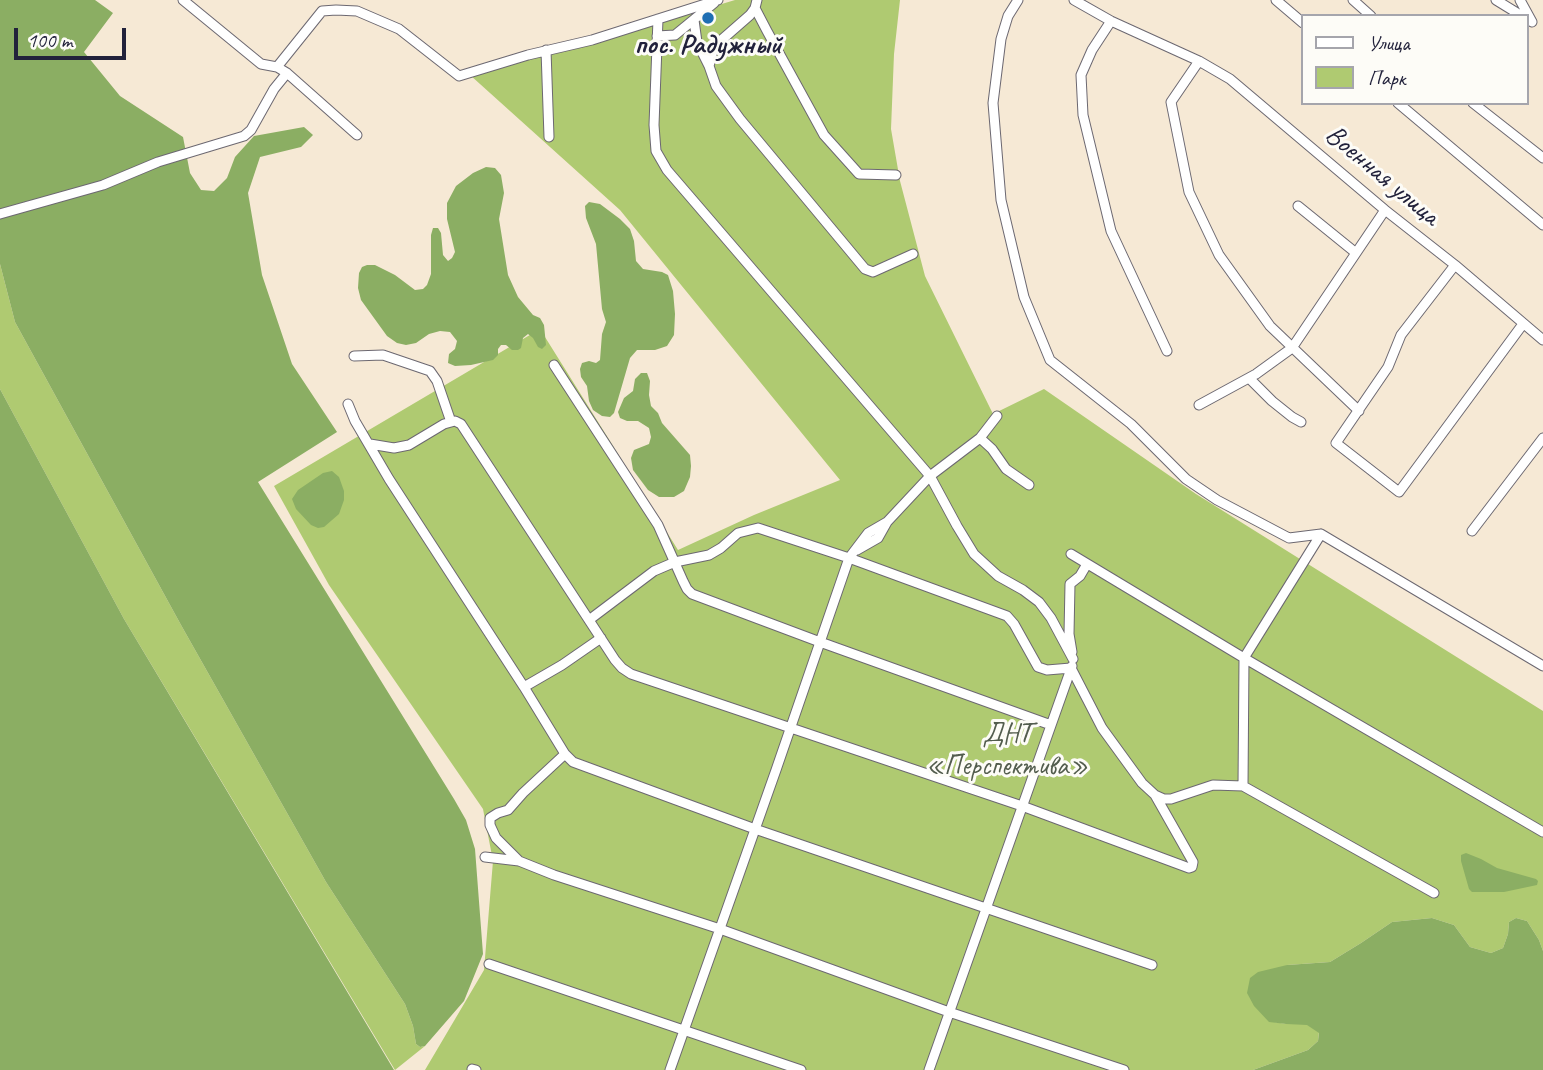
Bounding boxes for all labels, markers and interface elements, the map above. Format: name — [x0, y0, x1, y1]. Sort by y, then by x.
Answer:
marker: пос. Радужный — [700, 10, 716, 26]
scale bar — [18, 14, 130, 58]
legend — [1302, 14, 1529, 105]
text: 100 m — [27, 27, 72, 53]
place label: пос. Радужный — [634, 29, 782, 63]
text: Улица — [1368, 30, 1410, 56]
text: Парк — [1368, 65, 1405, 91]
street label: Военная улица — [1318, 119, 1446, 233]
park label: ДНТ «Перспектива» — [926, 718, 1088, 784]

